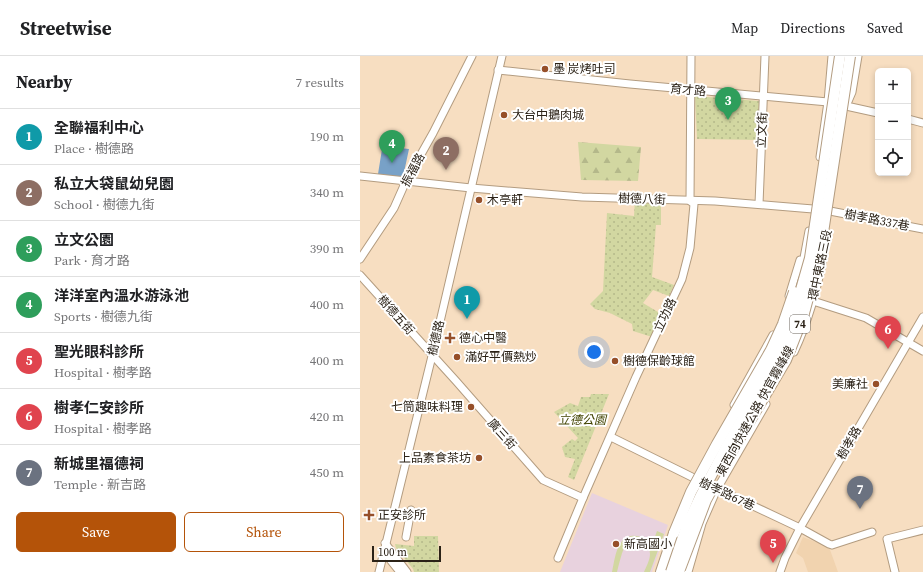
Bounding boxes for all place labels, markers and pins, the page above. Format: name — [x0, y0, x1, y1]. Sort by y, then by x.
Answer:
place label: 墨 炭烤吐司 — [553, 61, 616, 77]
marker: 墨 炭烤吐司 — [540, 64, 550, 74]
pin: 3 — [715, 87, 741, 120]
place label: 大台中鵝肉城 — [512, 107, 584, 123]
marker: 大台中鵝肉城 — [499, 110, 509, 120]
pin: 4 — [379, 130, 405, 163]
pin: 2 — [433, 137, 459, 170]
place label: 木亭軒 — [487, 192, 523, 208]
marker: 木亭軒 — [474, 195, 484, 205]
pin: 1 — [454, 286, 480, 319]
pin: 6 — [875, 316, 901, 349]
place label: 德心中醫 — [459, 330, 507, 346]
marker: 德心中醫 — [444, 332, 456, 344]
place label: 滿好平價熱炒 — [465, 349, 537, 365]
marker: 滿好平價熱炒 — [452, 352, 462, 362]
place label: 樹德保齡球館 — [623, 353, 695, 369]
marker: 樹德保齡球館 — [610, 356, 620, 366]
place label: 美廉社 — [832, 376, 868, 392]
marker: 美廉社 — [871, 379, 881, 389]
place label: 七筒趣味料理 — [391, 399, 463, 415]
marker: 七筒趣味料理 — [466, 402, 476, 412]
place label: 上品素食茶坊 — [399, 450, 471, 466]
marker: 上品素食茶坊 — [474, 453, 484, 463]
pin: 7 — [847, 476, 873, 509]
place label: 正安診所 — [378, 507, 426, 523]
marker: 正安診所 — [363, 509, 375, 521]
pin: 5 — [760, 530, 786, 563]
place label: 新高國小 — [624, 536, 672, 552]
marker: 新高國小 — [611, 539, 621, 549]

